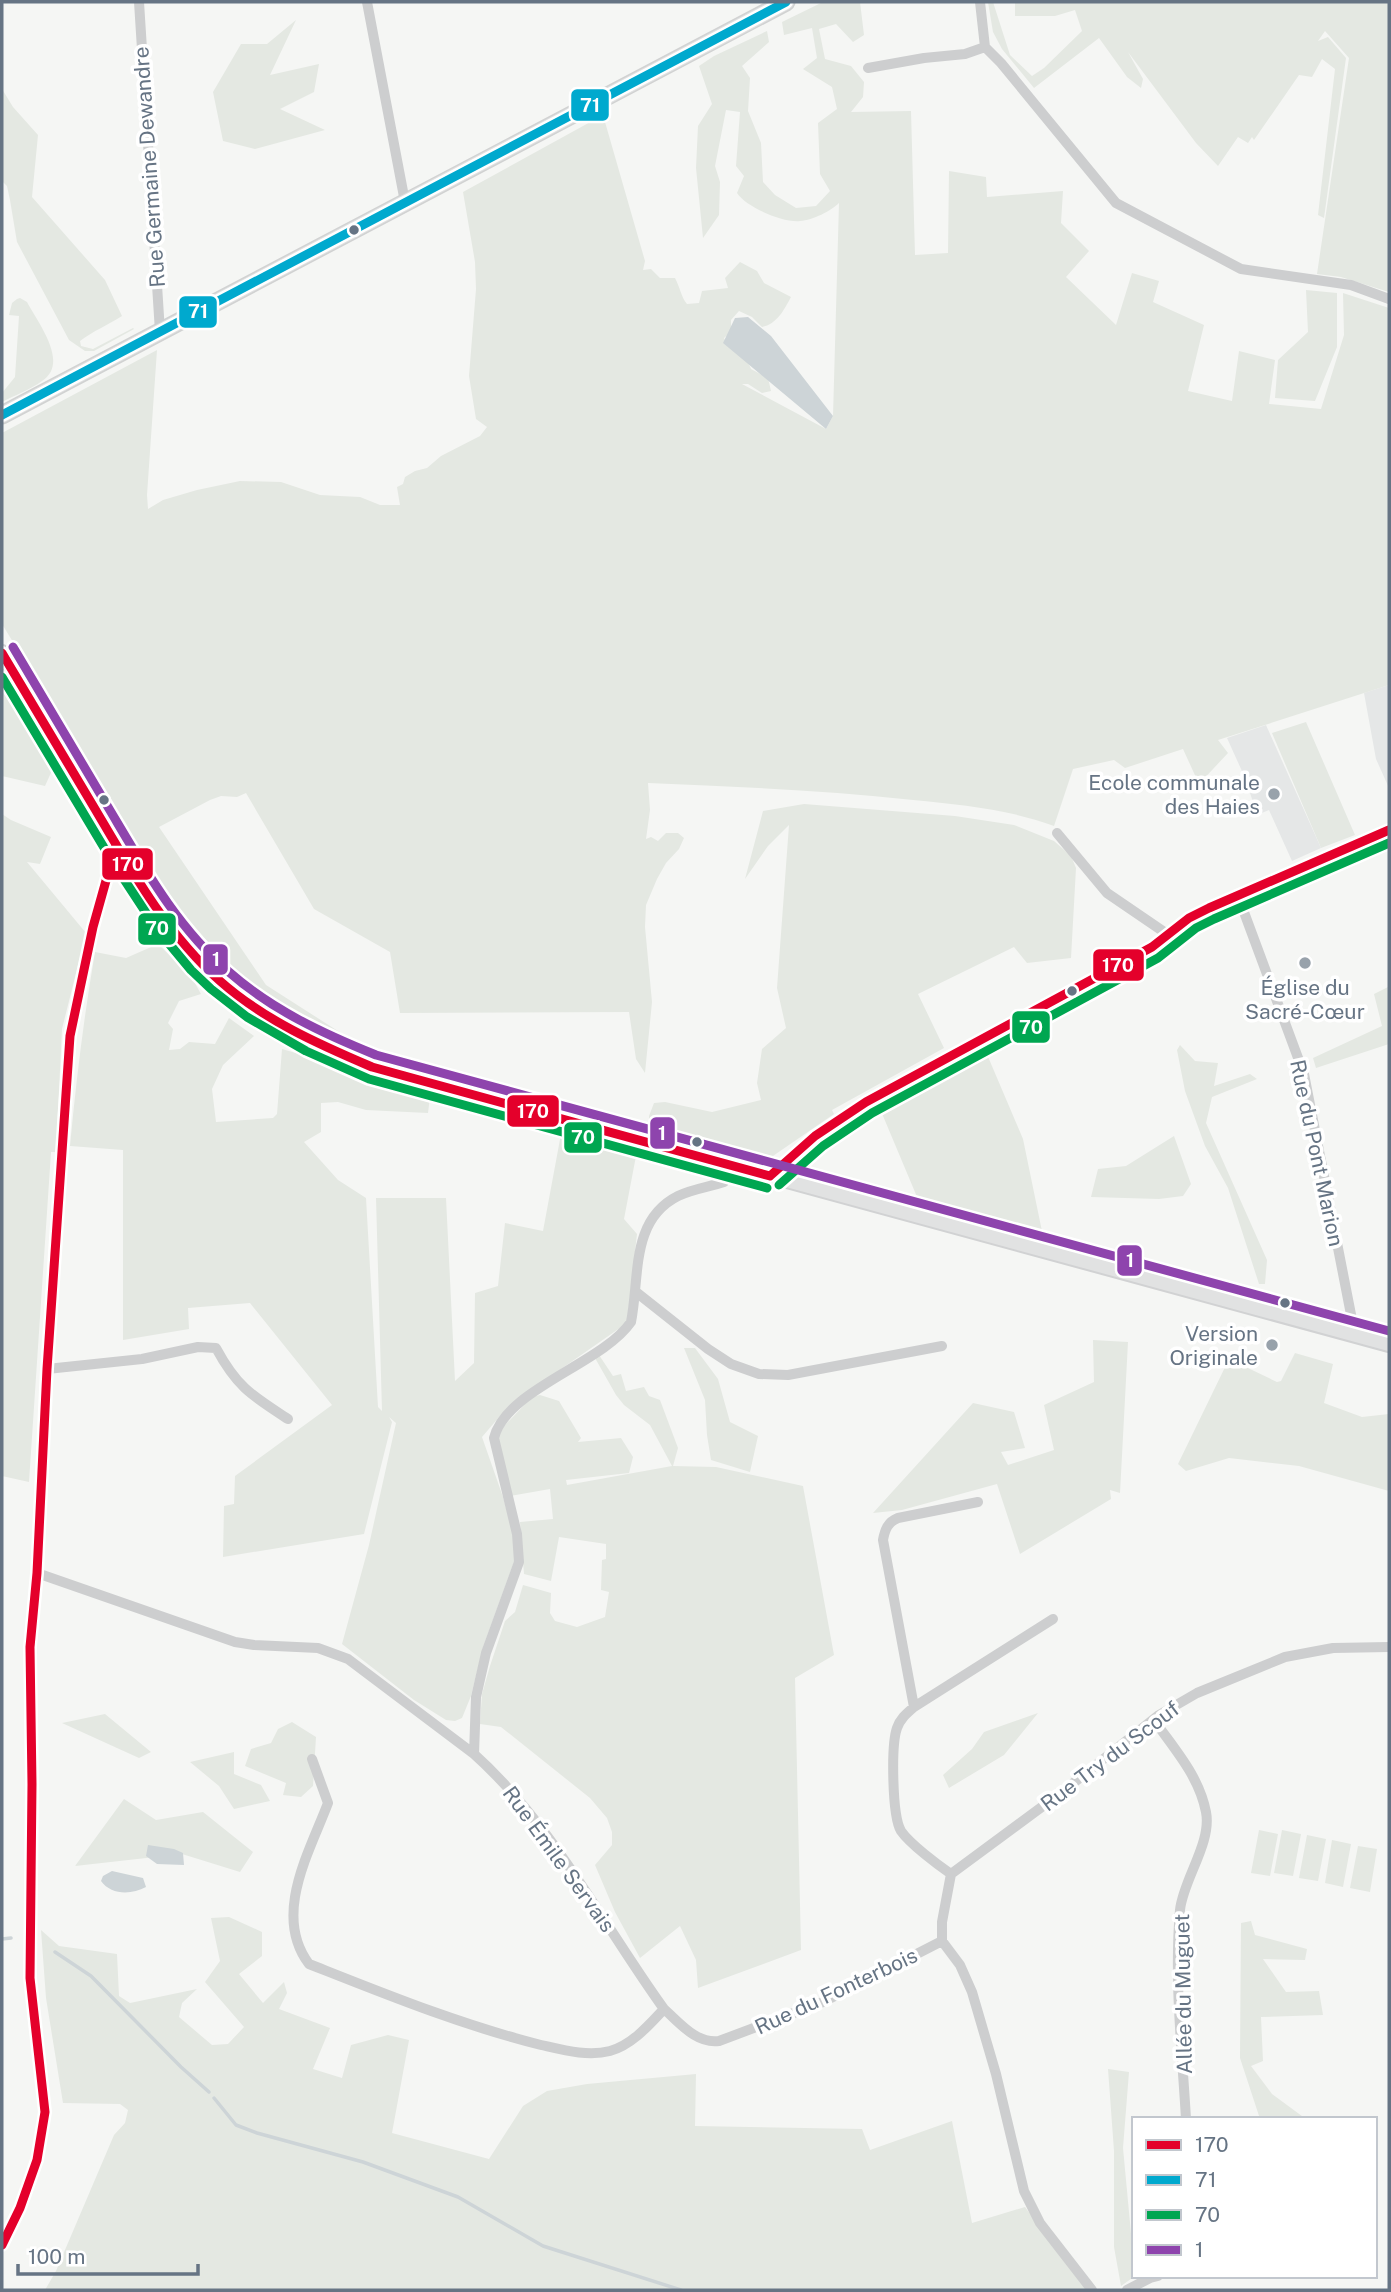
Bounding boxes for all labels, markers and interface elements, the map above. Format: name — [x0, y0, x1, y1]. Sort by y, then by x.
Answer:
street label: Rue Germaine Dewandre — [128, 46, 170, 288]
line badge: 71 — [570, 88, 610, 122]
text: 71 — [580, 94, 600, 116]
unlabelled marker — [347, 223, 361, 237]
line badge: 71 — [178, 295, 218, 329]
text: 71 — [188, 300, 208, 322]
place label: Ecole communale des Haies — [1088, 770, 1260, 819]
marker: Ecole communale des Haies — [1266, 786, 1282, 802]
unlabelled marker — [97, 793, 111, 807]
line badge: 170 — [101, 847, 154, 881]
text: 170 — [112, 853, 144, 875]
line badge: 70 — [137, 912, 177, 946]
text: 70 — [145, 917, 169, 939]
line badge: 1 — [202, 943, 229, 976]
text: 1 — [212, 948, 220, 970]
line badge: 170 — [1092, 948, 1145, 982]
text: 170 — [1102, 954, 1134, 976]
marker: Église du Sacré-Cœur — [1297, 955, 1313, 971]
place label: Église du Sacré-Cœur — [1245, 975, 1365, 1024]
unlabelled marker — [1065, 984, 1079, 998]
line badge: 70 — [1011, 1010, 1051, 1044]
text: 70 — [1019, 1016, 1043, 1038]
street label: Rue du Pont Marion — [1285, 1057, 1349, 1249]
line badge: 170 — [506, 1094, 560, 1128]
text: 170 — [517, 1100, 549, 1122]
line badge: 1 — [649, 1116, 676, 1150]
line badge: 70 — [563, 1121, 603, 1154]
text: 1 — [658, 1122, 666, 1144]
text: 70 — [571, 1126, 595, 1148]
unlabelled marker — [690, 1135, 704, 1149]
line badge: 1 — [1116, 1244, 1143, 1277]
text: 1 — [1126, 1249, 1134, 1271]
unlabelled marker — [1278, 1296, 1292, 1310]
place label: Version Originale — [1170, 1321, 1258, 1370]
marker: Version Originale — [1264, 1337, 1280, 1353]
street label: Rue Try du Scouf — [1036, 1696, 1184, 1816]
street label: Rue Émile Servais — [498, 1781, 620, 1937]
street label: Allée du Muguet — [1169, 1914, 1197, 2074]
street label: Rue du Fonterbois — [751, 1942, 921, 2040]
legend — [1132, 2117, 1377, 2278]
text: 170 — [1195, 2132, 1229, 2157]
text: 71 — [1195, 2167, 1217, 2192]
text: 70 — [1195, 2202, 1220, 2227]
scale bar — [18, 2232, 198, 2276]
text: 1 — [1195, 2237, 1204, 2262]
text: 100 m — [28, 2244, 85, 2269]

